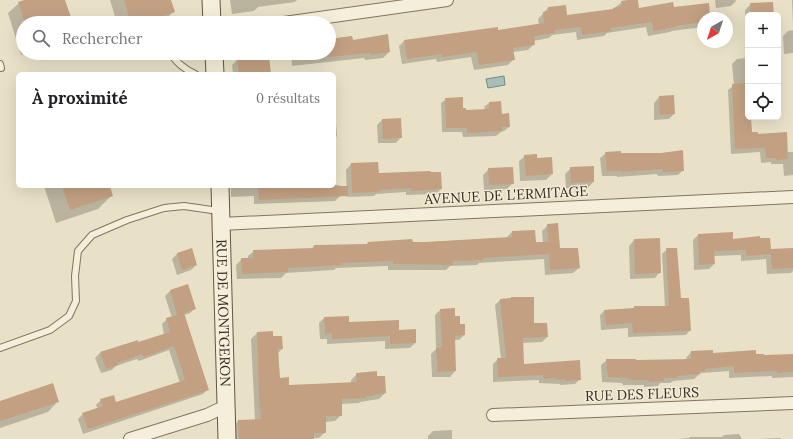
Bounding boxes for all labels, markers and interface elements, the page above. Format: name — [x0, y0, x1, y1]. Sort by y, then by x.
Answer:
north arrow — [697, 12, 733, 48]
map controls — [745, 12, 781, 120]
button: + — [745, 12, 781, 48]
search box — [16, 16, 336, 60]
icon: search — [30, 27, 52, 49]
text: Rechercher — [62, 29, 142, 48]
button: − — [745, 48, 781, 84]
button: locate — [745, 84, 781, 120]
text: À proximité — [32, 87, 128, 109]
text: 0 résultats — [256, 90, 320, 107]
street label: AVENUE DE L'ERMITAGE — [423, 182, 589, 208]
street label: RUE DE MONTGERON — [212, 239, 235, 387]
street label: RUE DES FLEURS — [585, 383, 699, 405]

